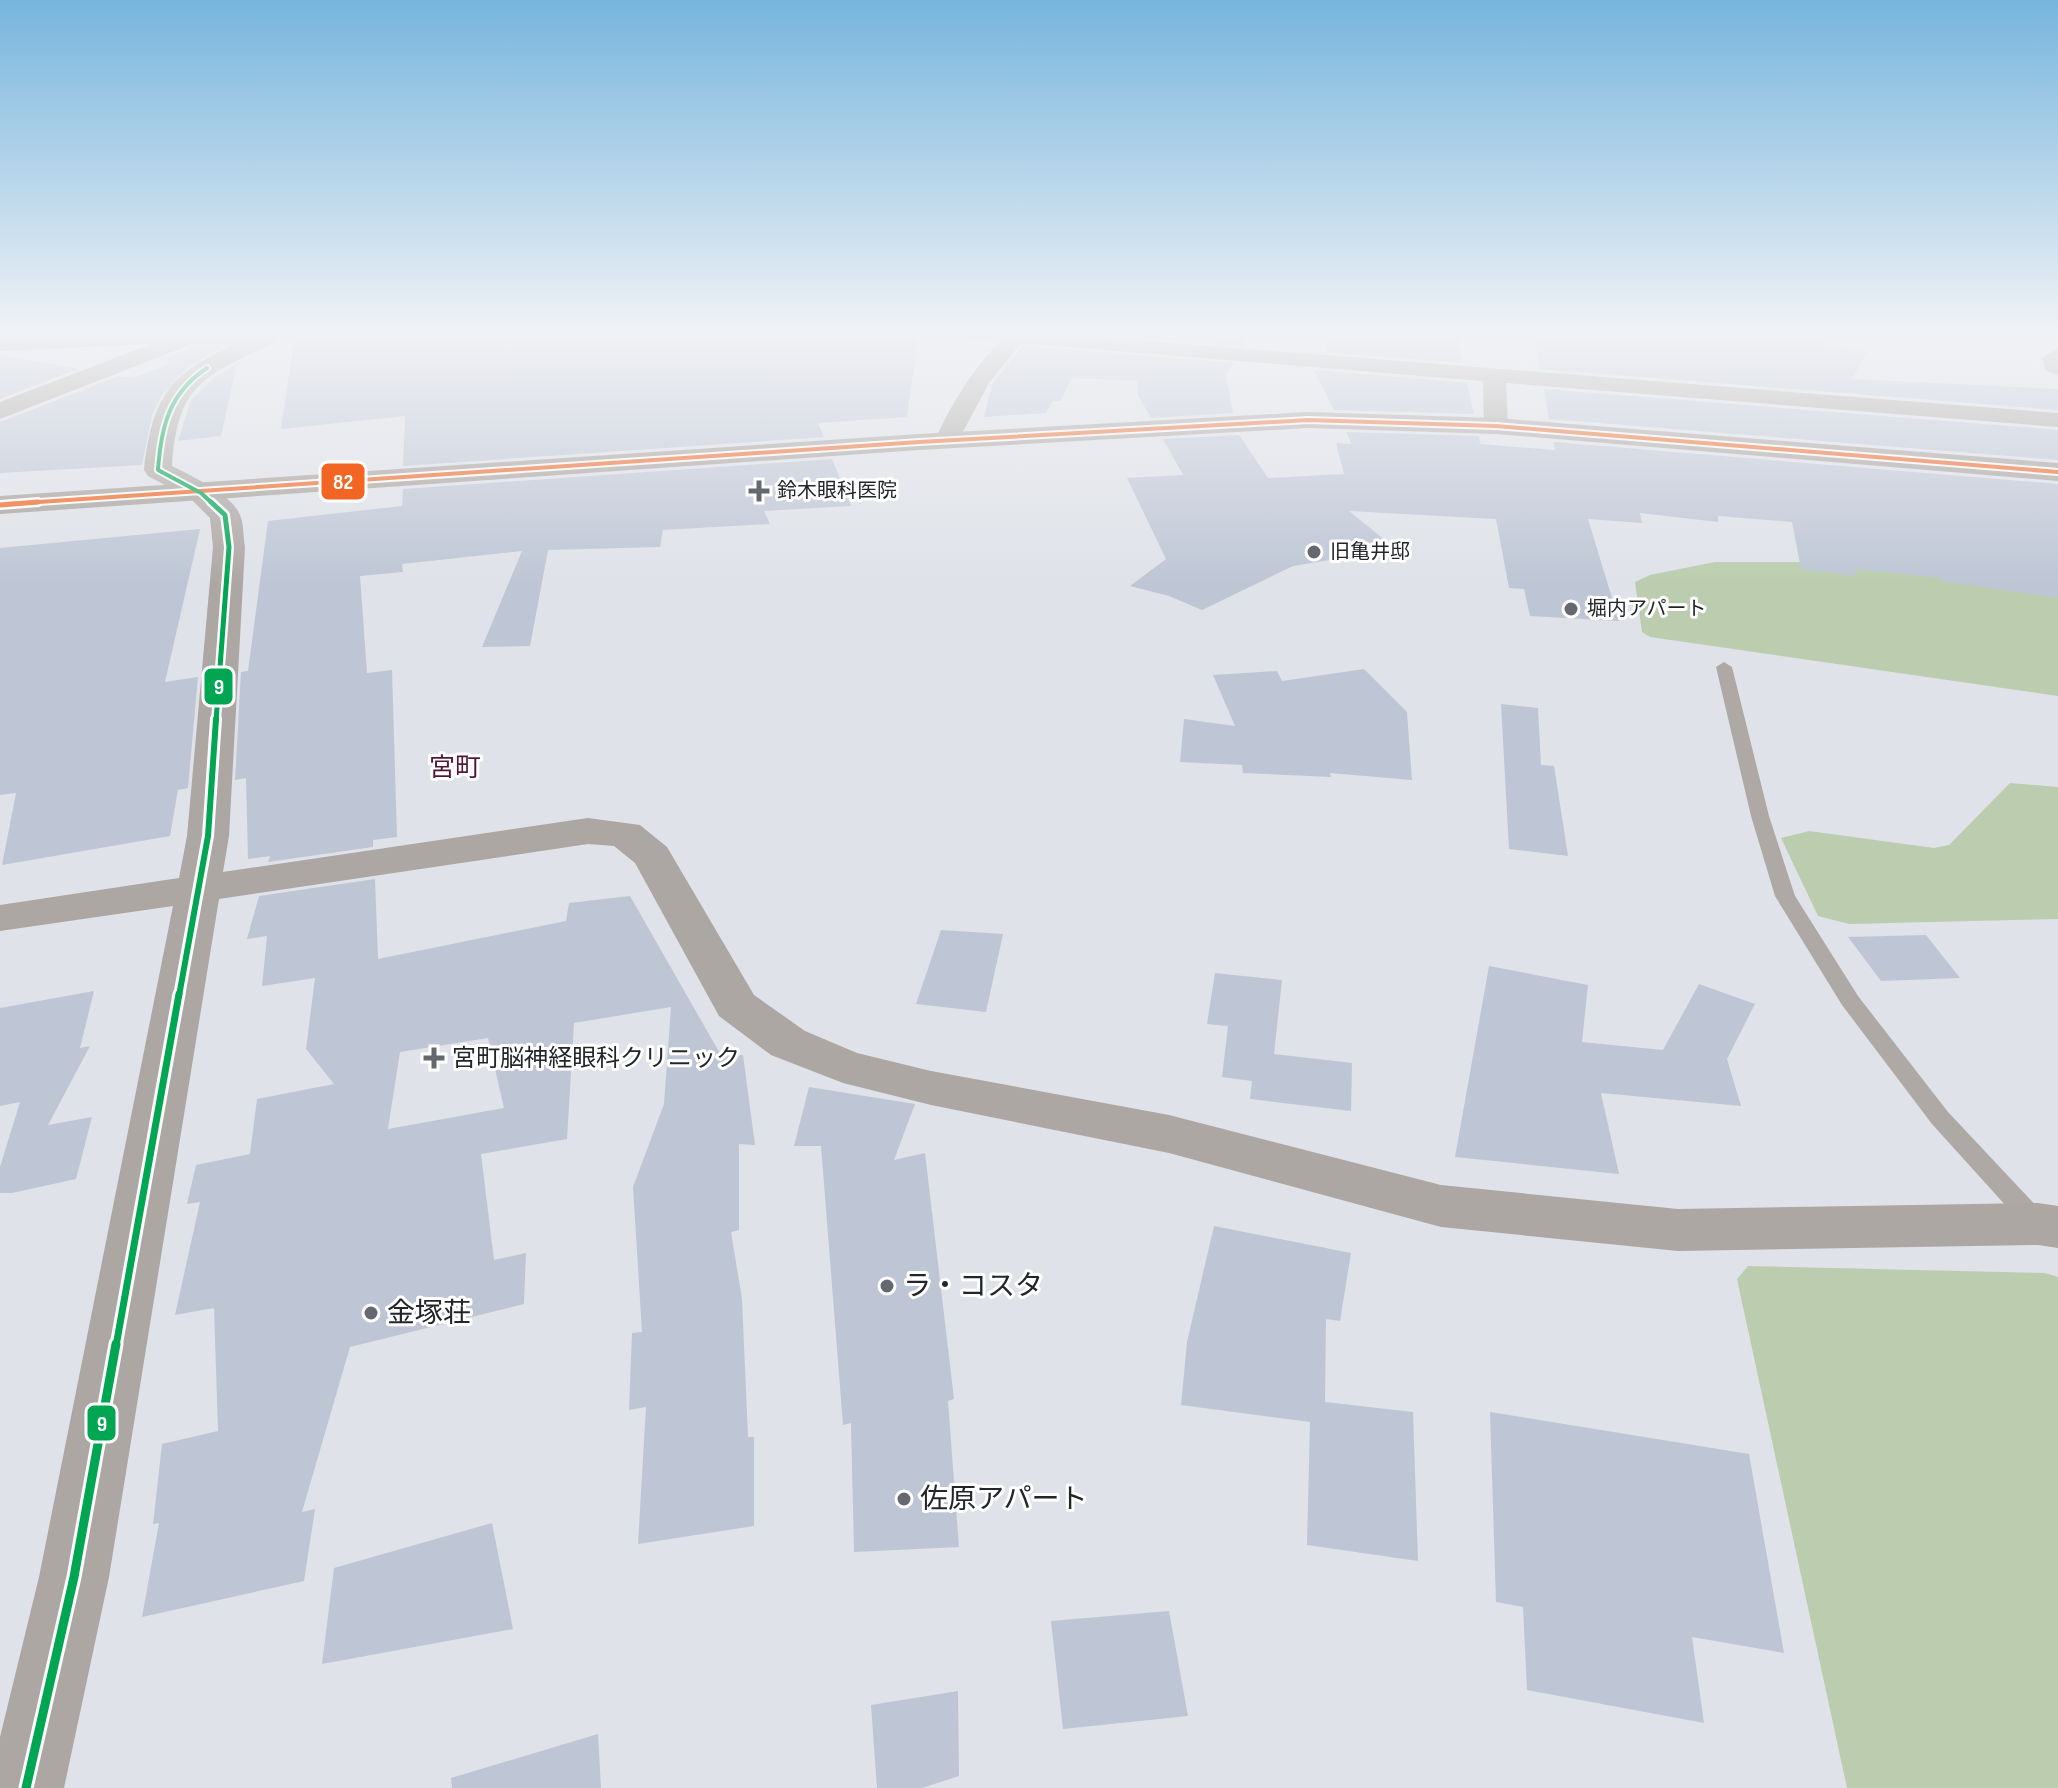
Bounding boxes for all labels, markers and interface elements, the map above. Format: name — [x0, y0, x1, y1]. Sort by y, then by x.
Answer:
line badge: 82 — [320, 462, 366, 501]
text: 82 — [333, 469, 353, 496]
place label: 鈴木眼科医院 — [777, 479, 897, 503]
marker: 鈴木眼科医院 — [748, 480, 770, 502]
place label: 旧亀井邸 — [1330, 540, 1410, 564]
marker: 旧亀井邸 — [1305, 543, 1323, 561]
place label: 堀内アパート — [1587, 597, 1707, 621]
marker: 堀内アパート — [1562, 600, 1580, 618]
line badge: 9 — [203, 667, 234, 706]
text: 9 — [214, 674, 224, 701]
district label: 宮町 — [429, 753, 481, 784]
place label: 宮町脳神経眼科クリニック — [452, 1044, 740, 1073]
marker: 宮町脳神経眼科クリニック — [423, 1047, 445, 1069]
place label: ラ・コスタ — [903, 1270, 1043, 1303]
marker: ラ・コスタ — [878, 1277, 896, 1295]
place label: 金塚荘 — [387, 1297, 471, 1330]
marker: 金塚荘 — [362, 1304, 380, 1322]
line badge: 9 — [86, 1404, 117, 1442]
text: 9 — [97, 1411, 107, 1438]
place label: 佐原アパート — [920, 1483, 1087, 1516]
marker: 佐原アパート — [895, 1490, 913, 1508]

